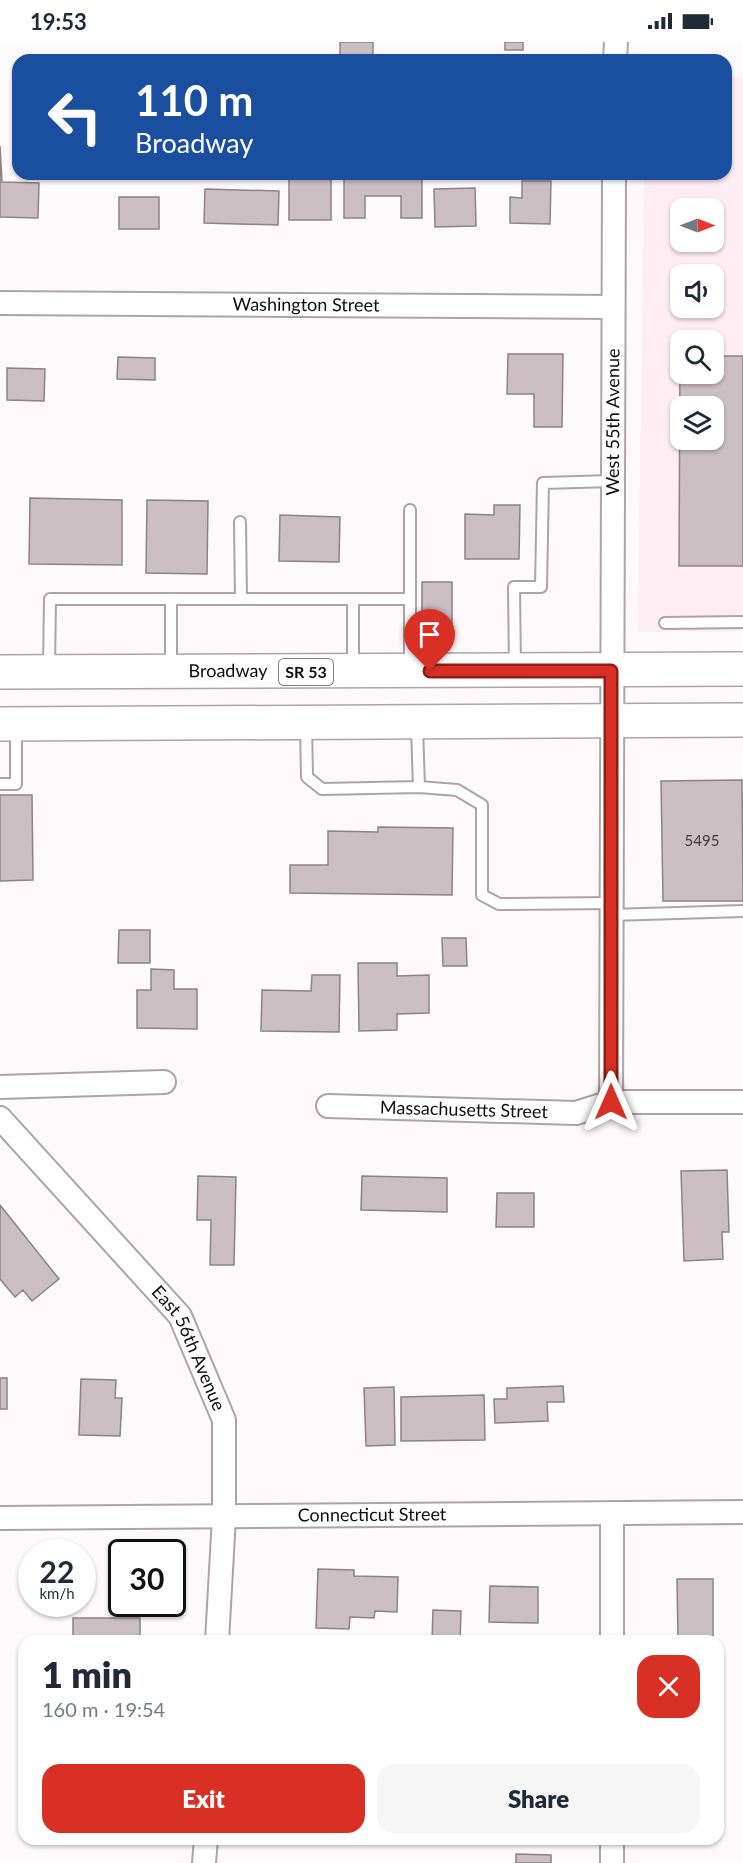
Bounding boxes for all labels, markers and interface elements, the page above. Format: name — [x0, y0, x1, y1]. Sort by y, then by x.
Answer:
text: 19:53 — [30, 8, 87, 35]
text: 110 m — [135, 75, 253, 125]
icon: left — [36, 78, 114, 156]
text: Broadway — [135, 126, 253, 159]
north arrow — [670, 198, 724, 252]
map controls — [670, 198, 724, 450]
button: sound — [670, 264, 724, 318]
street label: Washington Street — [232, 293, 380, 315]
button: search — [670, 330, 724, 384]
street label: West 55th Avenue — [601, 348, 623, 496]
button: layers — [670, 396, 724, 450]
pin — [404, 609, 455, 671]
icon: arrive — [413, 618, 446, 651]
street label: Broadway — [188, 659, 268, 681]
road number: SR 53 — [279, 659, 333, 685]
house number: 5495 — [685, 831, 719, 849]
position arrow — [579, 1070, 643, 1134]
street label: Massachusetts Street — [380, 1095, 549, 1122]
street label: East 56th Avenue — [148, 1280, 231, 1414]
street label: Connecticut Street — [298, 1502, 447, 1526]
speed limit sign: 30 — [108, 1539, 186, 1617]
text: 22 — [40, 1553, 74, 1589]
text: km/h — [39, 1584, 75, 1602]
text: 1 min — [42, 1652, 132, 1696]
button: close — [637, 1655, 700, 1718]
text: 160 m · 19:54 — [42, 1697, 165, 1721]
button: Exit — [42, 1764, 365, 1833]
button: Share — [377, 1764, 700, 1833]

